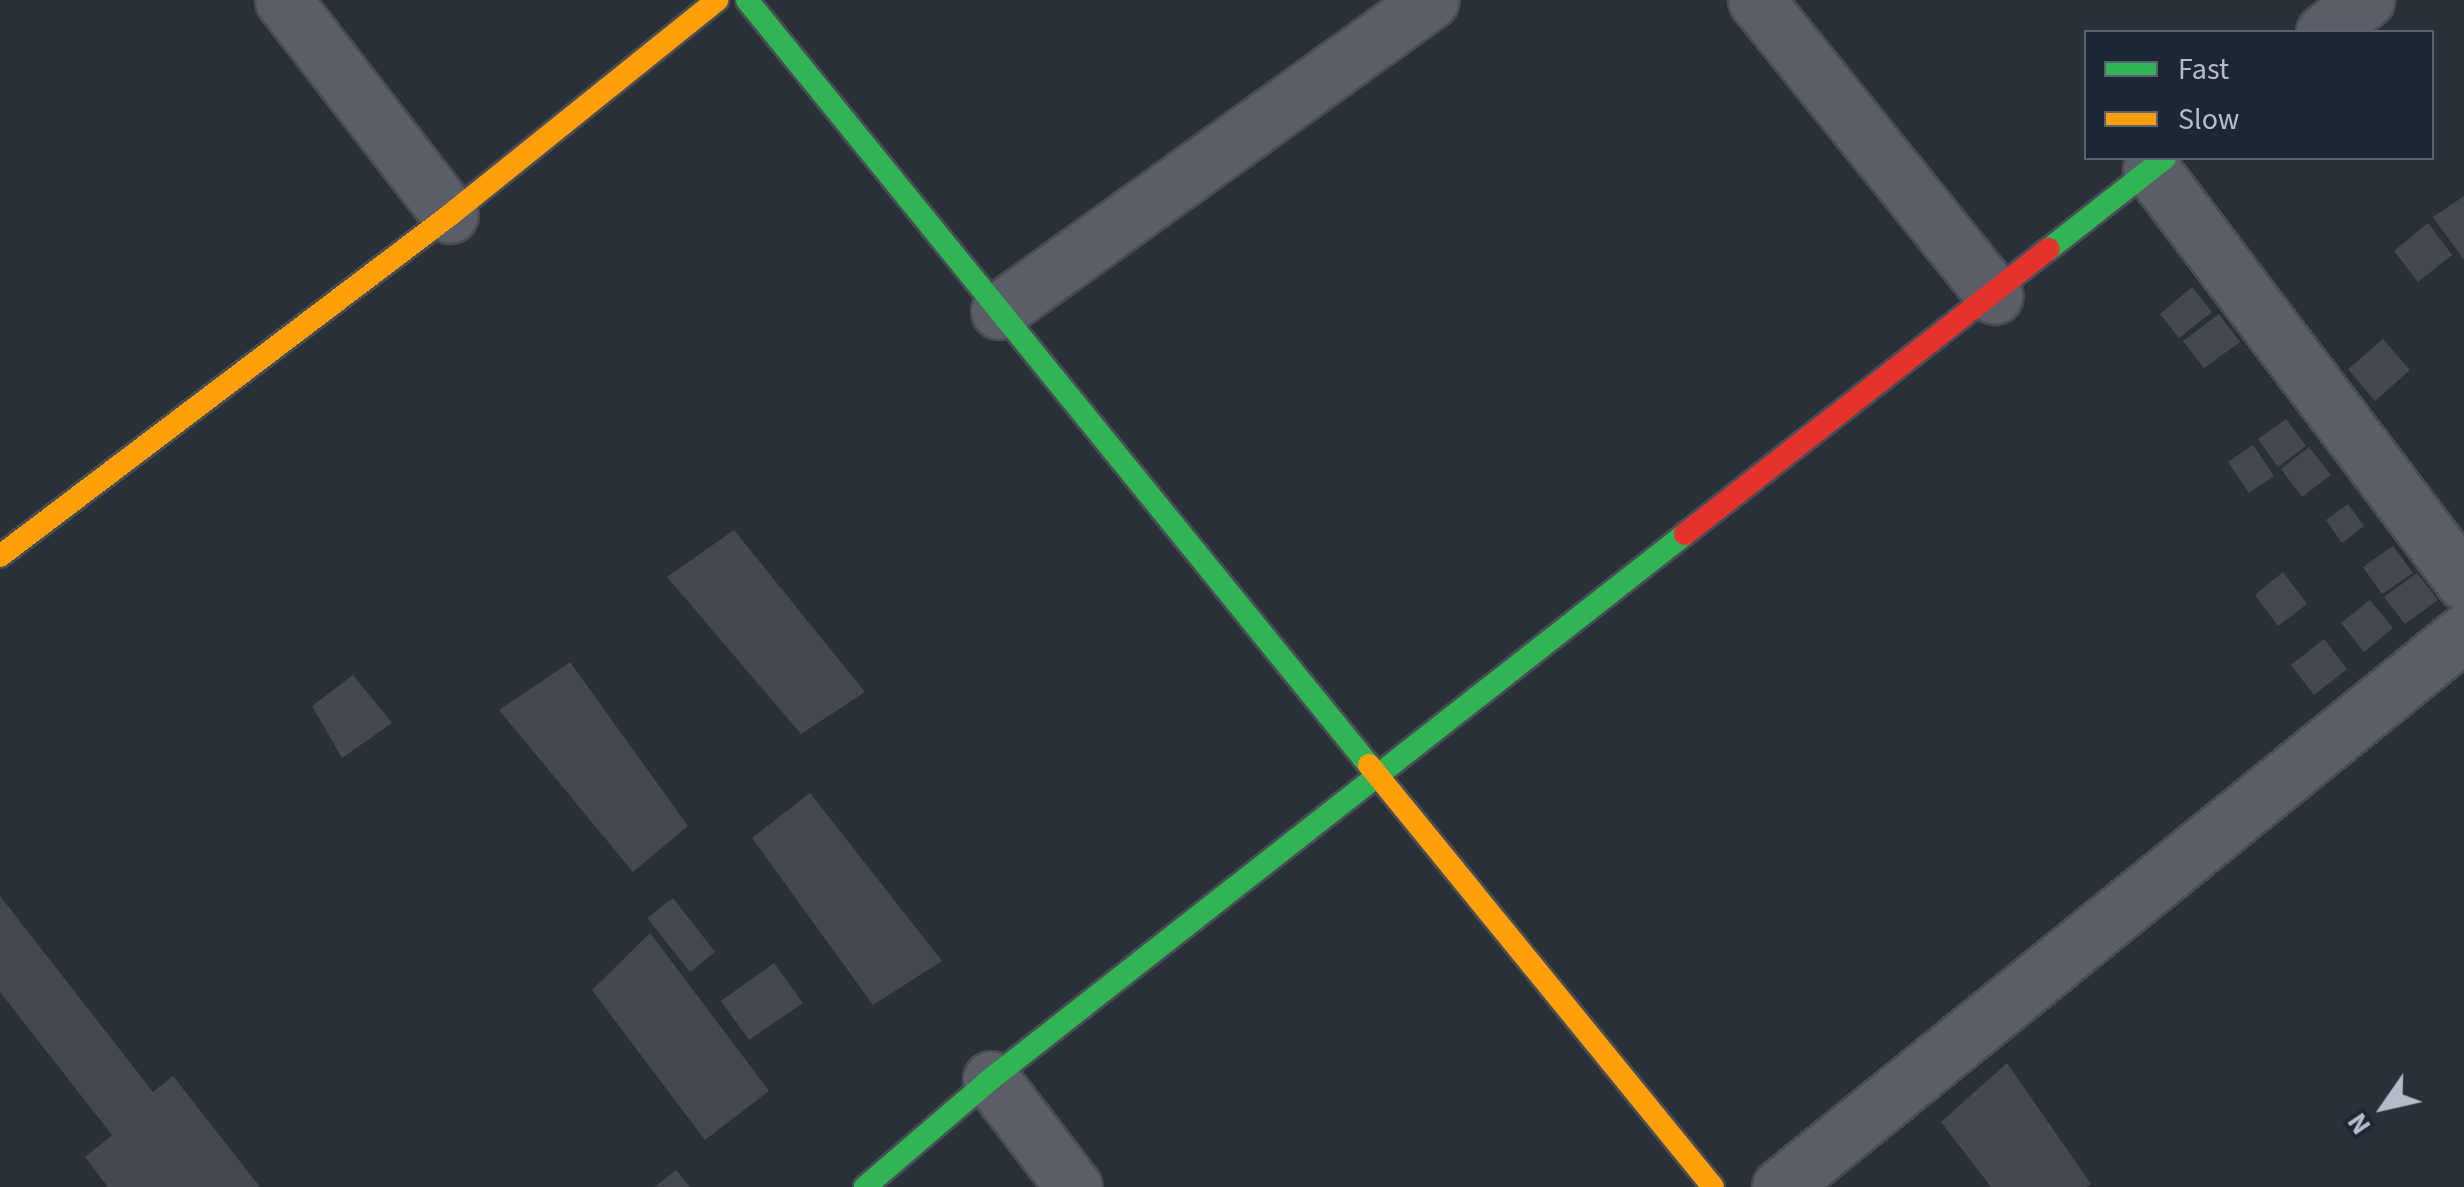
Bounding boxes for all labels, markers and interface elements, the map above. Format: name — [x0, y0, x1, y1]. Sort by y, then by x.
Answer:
legend — [2084, 30, 2434, 160]
text: Fast — [2178, 48, 2229, 91]
text: Slow — [2178, 98, 2239, 141]
north arrow — [2334, 1057, 2434, 1157]
text: N — [2337, 1105, 2381, 1143]

